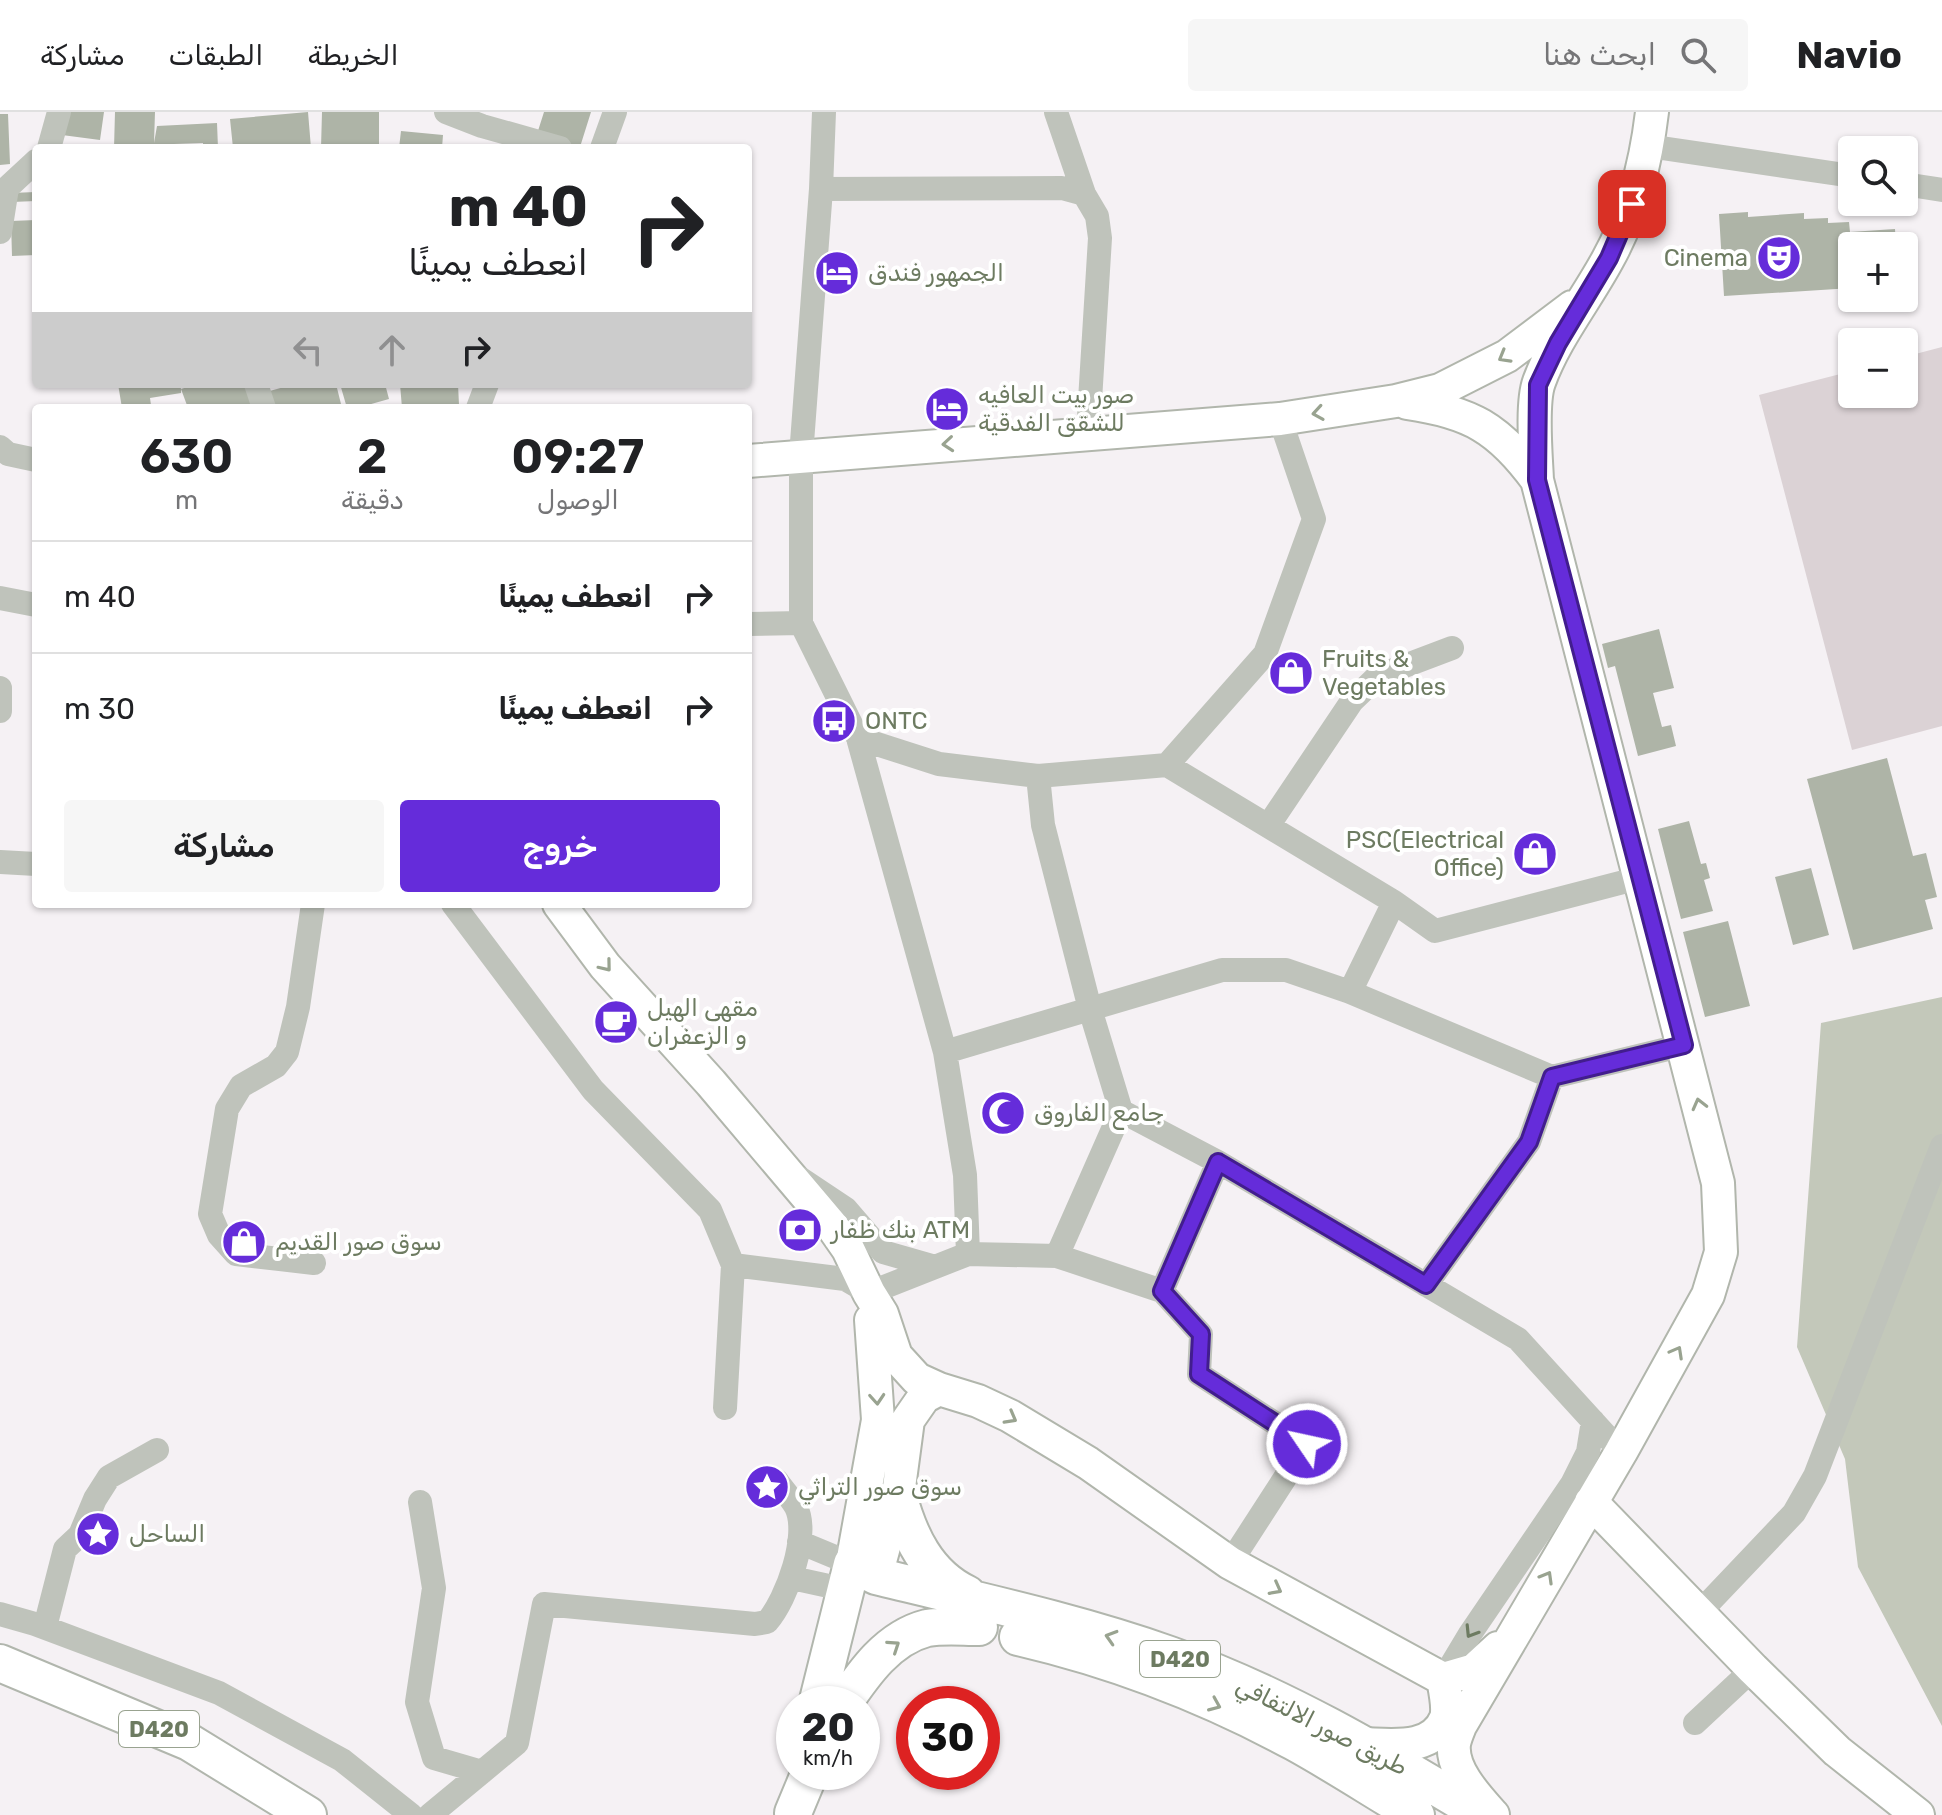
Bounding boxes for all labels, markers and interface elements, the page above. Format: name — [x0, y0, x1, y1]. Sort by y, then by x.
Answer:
search box — [1188, 19, 1748, 91]
text: Navio — [1796, 32, 1902, 78]
icon: search — [1676, 33, 1720, 77]
text: ابحث هنا — [1543, 37, 1656, 73]
text: مشاركة — [40, 39, 124, 72]
text: الطبقات — [168, 39, 263, 72]
text: الخريطة — [307, 39, 399, 72]
map controls — [1838, 136, 1918, 408]
button: search — [1838, 136, 1918, 216]
pin — [1598, 170, 1666, 238]
text: 40 m — [448, 174, 588, 240]
icon: right — [616, 176, 720, 280]
icon: arrive — [1610, 182, 1654, 226]
button: + — [1838, 232, 1918, 312]
theatre icon: Cinema — [1755, 234, 1803, 282]
text: انعطف يمينًا — [408, 241, 588, 284]
place label: Cinema — [1664, 244, 1748, 272]
hotel icon: الجمهور فندق — [813, 249, 861, 297]
place label: الجمهور فندق — [868, 259, 1004, 287]
icon: left — [286, 328, 330, 372]
icon: ahead — [370, 328, 414, 372]
icon: right — [454, 328, 498, 372]
button: − — [1838, 328, 1918, 408]
one-way arrow — [1498, 347, 1512, 363]
place label: صور بيت العافيه للشقق الفدقية — [978, 381, 1134, 437]
hotel icon: صور بيت العافيه للشقق الفدقية — [923, 385, 971, 433]
one-way arrow — [1312, 404, 1325, 421]
text: 630 — [140, 428, 233, 485]
text: 2 — [357, 428, 388, 485]
text: 09:27 — [511, 428, 644, 485]
one-way arrow — [941, 435, 954, 452]
text: m — [175, 485, 198, 516]
text: دقيقة — [341, 485, 404, 516]
text: الوصول — [537, 485, 619, 516]
icon: right — [676, 575, 720, 619]
text: 40 m — [64, 579, 136, 615]
text: انعطف يمينًا — [498, 579, 652, 615]
place label: Fruits & Vegetables — [1322, 645, 1446, 701]
shop icon: Fruits & Vegetables — [1267, 649, 1315, 697]
icon: right — [676, 687, 720, 731]
text: 30 m — [64, 691, 135, 727]
text: انعطف يمينًا — [498, 691, 652, 727]
bus stop icon: ONTC — [810, 697, 858, 745]
place label: ONTC — [865, 707, 927, 735]
button: مشاركة — [64, 800, 384, 892]
button: خروج — [400, 800, 720, 892]
place label: PSC(Electrical Office) — [1346, 826, 1504, 882]
shop icon: PSC(Electrical Office) — [1511, 830, 1559, 878]
one-way arrow — [596, 957, 611, 971]
place label: مقهى الهيل و الزعفران — [647, 994, 758, 1050]
cafe icon: مقهى الهيل و الزعفران — [592, 998, 640, 1046]
mosque icon: جامع الفاروق — [979, 1089, 1027, 1137]
one-way arrow — [1691, 1098, 1708, 1112]
place label: جامع الفاروق — [1034, 1099, 1164, 1130]
bank icon: بنك ظفار ATM — [776, 1206, 824, 1254]
place label: بنك ظفار ATM — [829, 1216, 970, 1244]
shop icon: سوق صور القديم — [220, 1218, 268, 1266]
place label: سوق صور القديم — [275, 1228, 442, 1257]
one-way arrow — [1667, 1346, 1682, 1360]
one-way arrow — [868, 1393, 885, 1406]
position arrow — [1265, 1402, 1349, 1486]
one-way arrow — [1003, 1408, 1017, 1423]
place icon: سوق صور التراثي — [743, 1463, 791, 1511]
place label: سوق صور التراثي — [798, 1473, 962, 1505]
place icon: الساحل — [74, 1510, 122, 1558]
place label: الساحل — [129, 1520, 205, 1548]
one-way arrow — [1537, 1572, 1553, 1586]
one-way arrow — [1268, 1579, 1283, 1594]
one-way arrow — [1466, 1623, 1481, 1638]
one-way arrow — [1104, 1630, 1118, 1646]
one-way arrow — [885, 1641, 900, 1656]
road number: D420 — [1140, 1641, 1220, 1677]
street label: طريق صور الالتفافي — [1230, 1671, 1412, 1785]
speed limit sign: 30 — [896, 1686, 1000, 1790]
one-way arrow — [1207, 1695, 1221, 1711]
text: 20 — [801, 1704, 855, 1751]
road number: D420 — [119, 1711, 199, 1747]
text: km/h — [803, 1746, 853, 1770]

